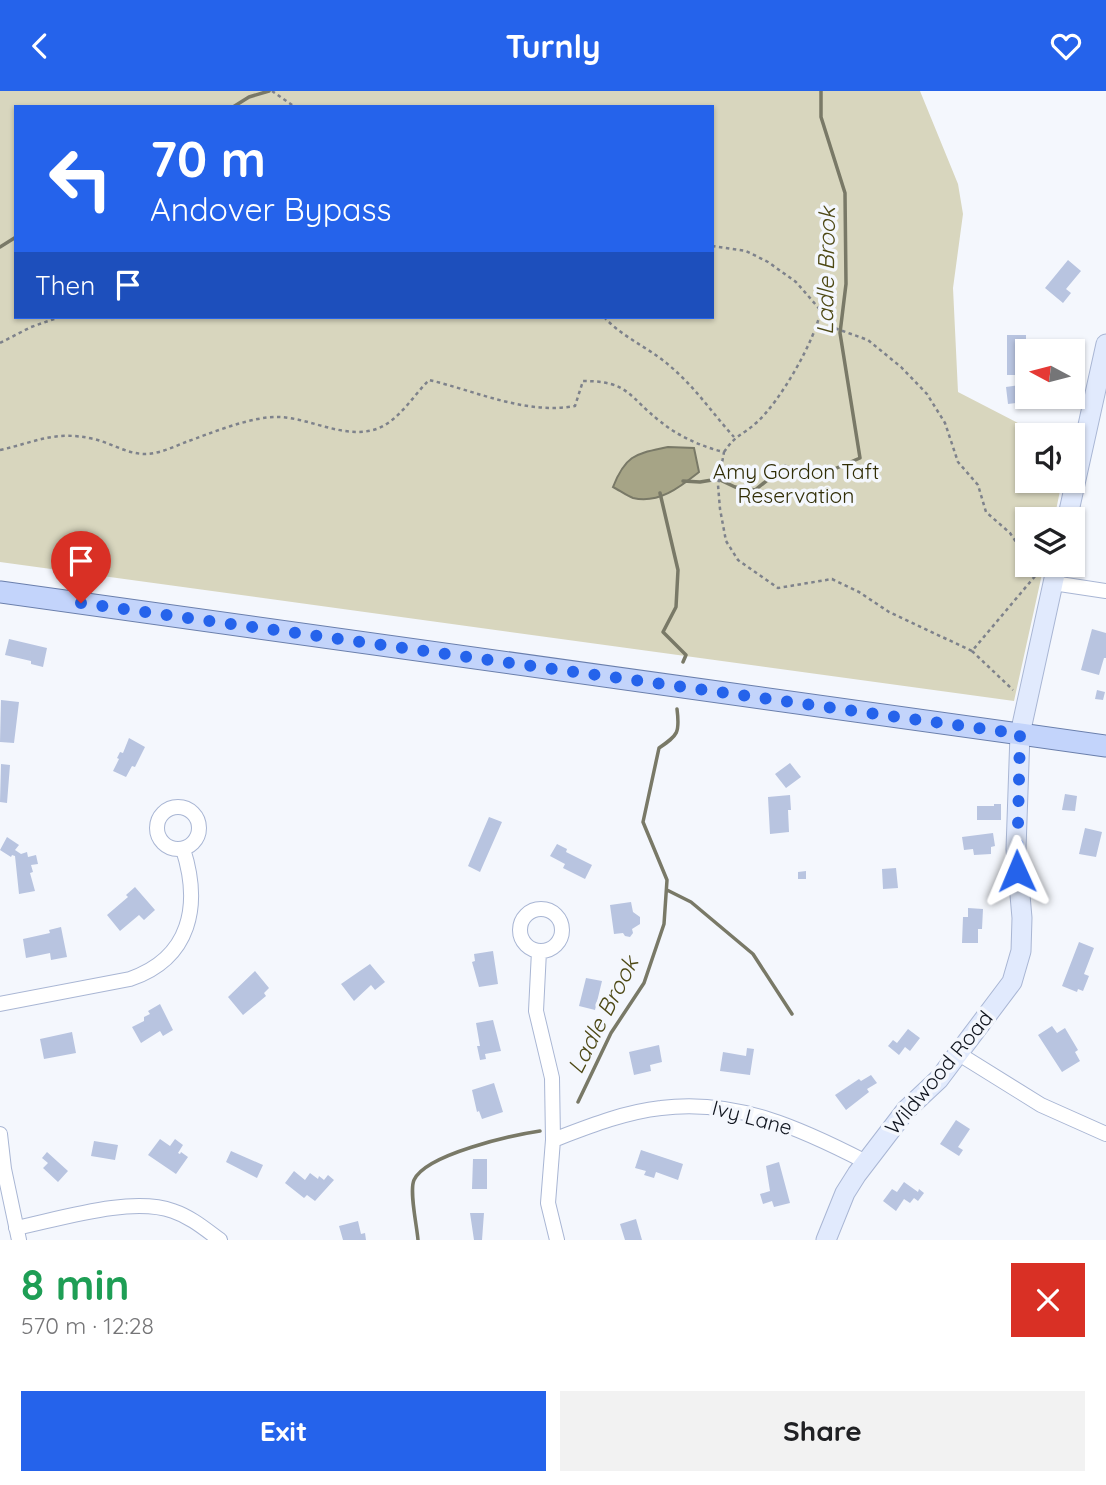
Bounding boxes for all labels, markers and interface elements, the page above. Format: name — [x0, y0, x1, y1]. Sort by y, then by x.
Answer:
text: Turnly — [506, 26, 600, 66]
icon: back — [21, 27, 59, 65]
icon: heart — [1047, 27, 1085, 65]
text: 70 m — [150, 128, 266, 189]
icon: left — [35, 133, 126, 224]
text: Andover Bypass — [150, 189, 391, 229]
water label: Ladle Brook — [810, 205, 841, 335]
icon: arrive — [109, 266, 147, 304]
text: Then — [35, 269, 95, 302]
north arrow — [1015, 339, 1085, 409]
map controls — [1015, 339, 1085, 577]
button: sound — [1015, 423, 1085, 493]
park label: Amy Gordon Taft Reservation — [713, 458, 879, 508]
button: layers — [1015, 507, 1085, 577]
pin — [51, 531, 111, 603]
icon: arrive — [62, 542, 100, 580]
position arrow — [980, 834, 1054, 908]
water label: Ladle Brook — [561, 950, 645, 1078]
street label: Wildwood Road — [879, 1005, 998, 1140]
street label: Ivy Lane — [709, 1094, 795, 1140]
text: 8 min — [21, 1258, 129, 1311]
button: close — [1011, 1263, 1085, 1337]
text: 570 m · 12:28 — [21, 1311, 154, 1340]
button: Exit — [21, 1391, 546, 1471]
button: Share — [560, 1391, 1085, 1471]

